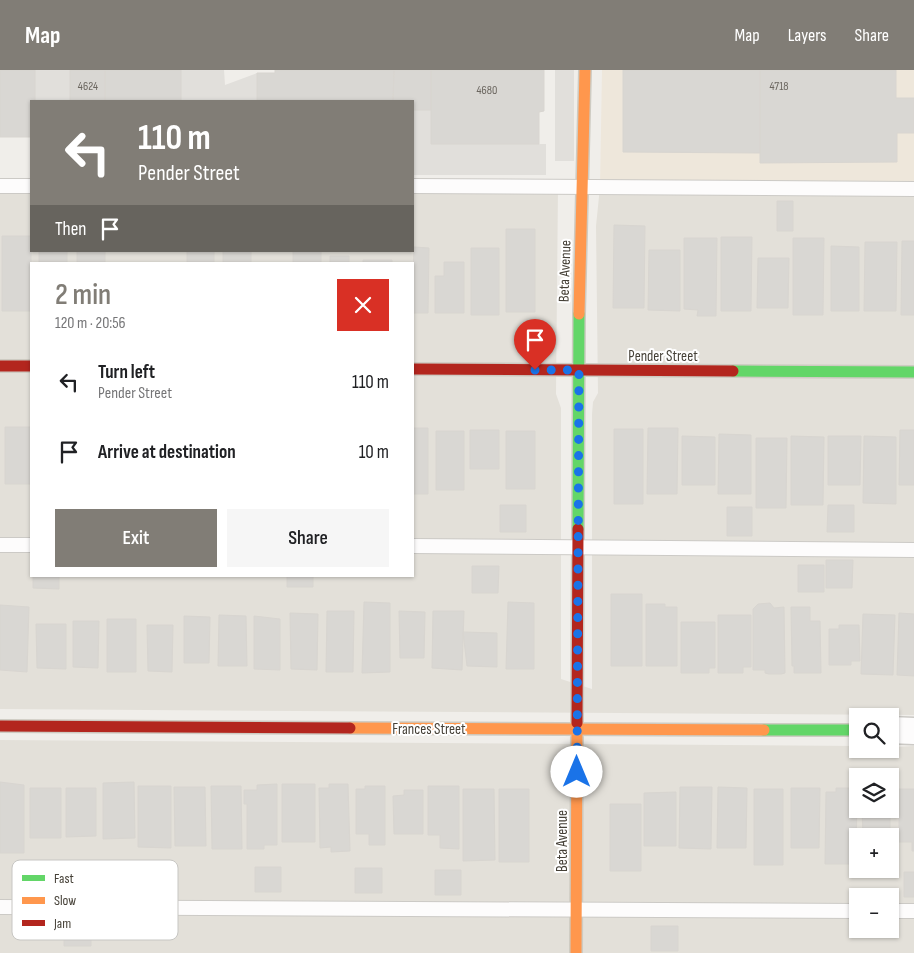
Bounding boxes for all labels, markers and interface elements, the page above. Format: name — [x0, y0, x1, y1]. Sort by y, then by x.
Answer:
text: Map — [25, 21, 60, 50]
text: Map — [735, 25, 760, 46]
text: Layers — [788, 25, 827, 46]
text: Share — [855, 25, 889, 46]
house number: 4624 — [78, 79, 98, 94]
house number: 4718 — [769, 79, 789, 94]
house number: 4680 — [477, 83, 497, 98]
text: 110 m — [138, 117, 211, 160]
icon: left — [55, 120, 120, 185]
text: Pender Street — [138, 160, 240, 187]
icon: arrive — [96, 215, 124, 243]
text: Then — [55, 218, 86, 241]
street label: Beta Avenue — [554, 240, 576, 302]
text: 2 min — [55, 277, 111, 313]
button: close — [337, 279, 389, 331]
text: 120 m · 20:56 — [55, 314, 126, 333]
pin — [514, 319, 556, 370]
icon: arrive — [521, 326, 549, 354]
street label: Pender Street — [628, 347, 698, 366]
text: Turn left — [98, 361, 155, 384]
icon: left — [55, 368, 83, 396]
text: 110 m — [352, 371, 389, 394]
text: Pender Street — [98, 384, 172, 403]
icon: arrive — [55, 438, 83, 466]
text: Arrive at destination — [98, 441, 236, 464]
text: 10 m — [359, 441, 389, 464]
button: Exit — [55, 509, 217, 567]
button: Share — [227, 509, 389, 567]
map controls — [849, 708, 899, 938]
button: search — [849, 708, 899, 758]
street label: Frances Street — [392, 720, 466, 739]
position arrow — [550, 745, 602, 797]
button: layers — [849, 768, 899, 818]
street label: Beta Avenue — [553, 810, 572, 872]
button: + — [849, 828, 899, 878]
legend — [12, 860, 178, 940]
text: Fast — [54, 870, 74, 887]
button: − — [849, 888, 899, 938]
text: Slow — [54, 892, 76, 909]
text: Jam — [53, 915, 71, 932]

